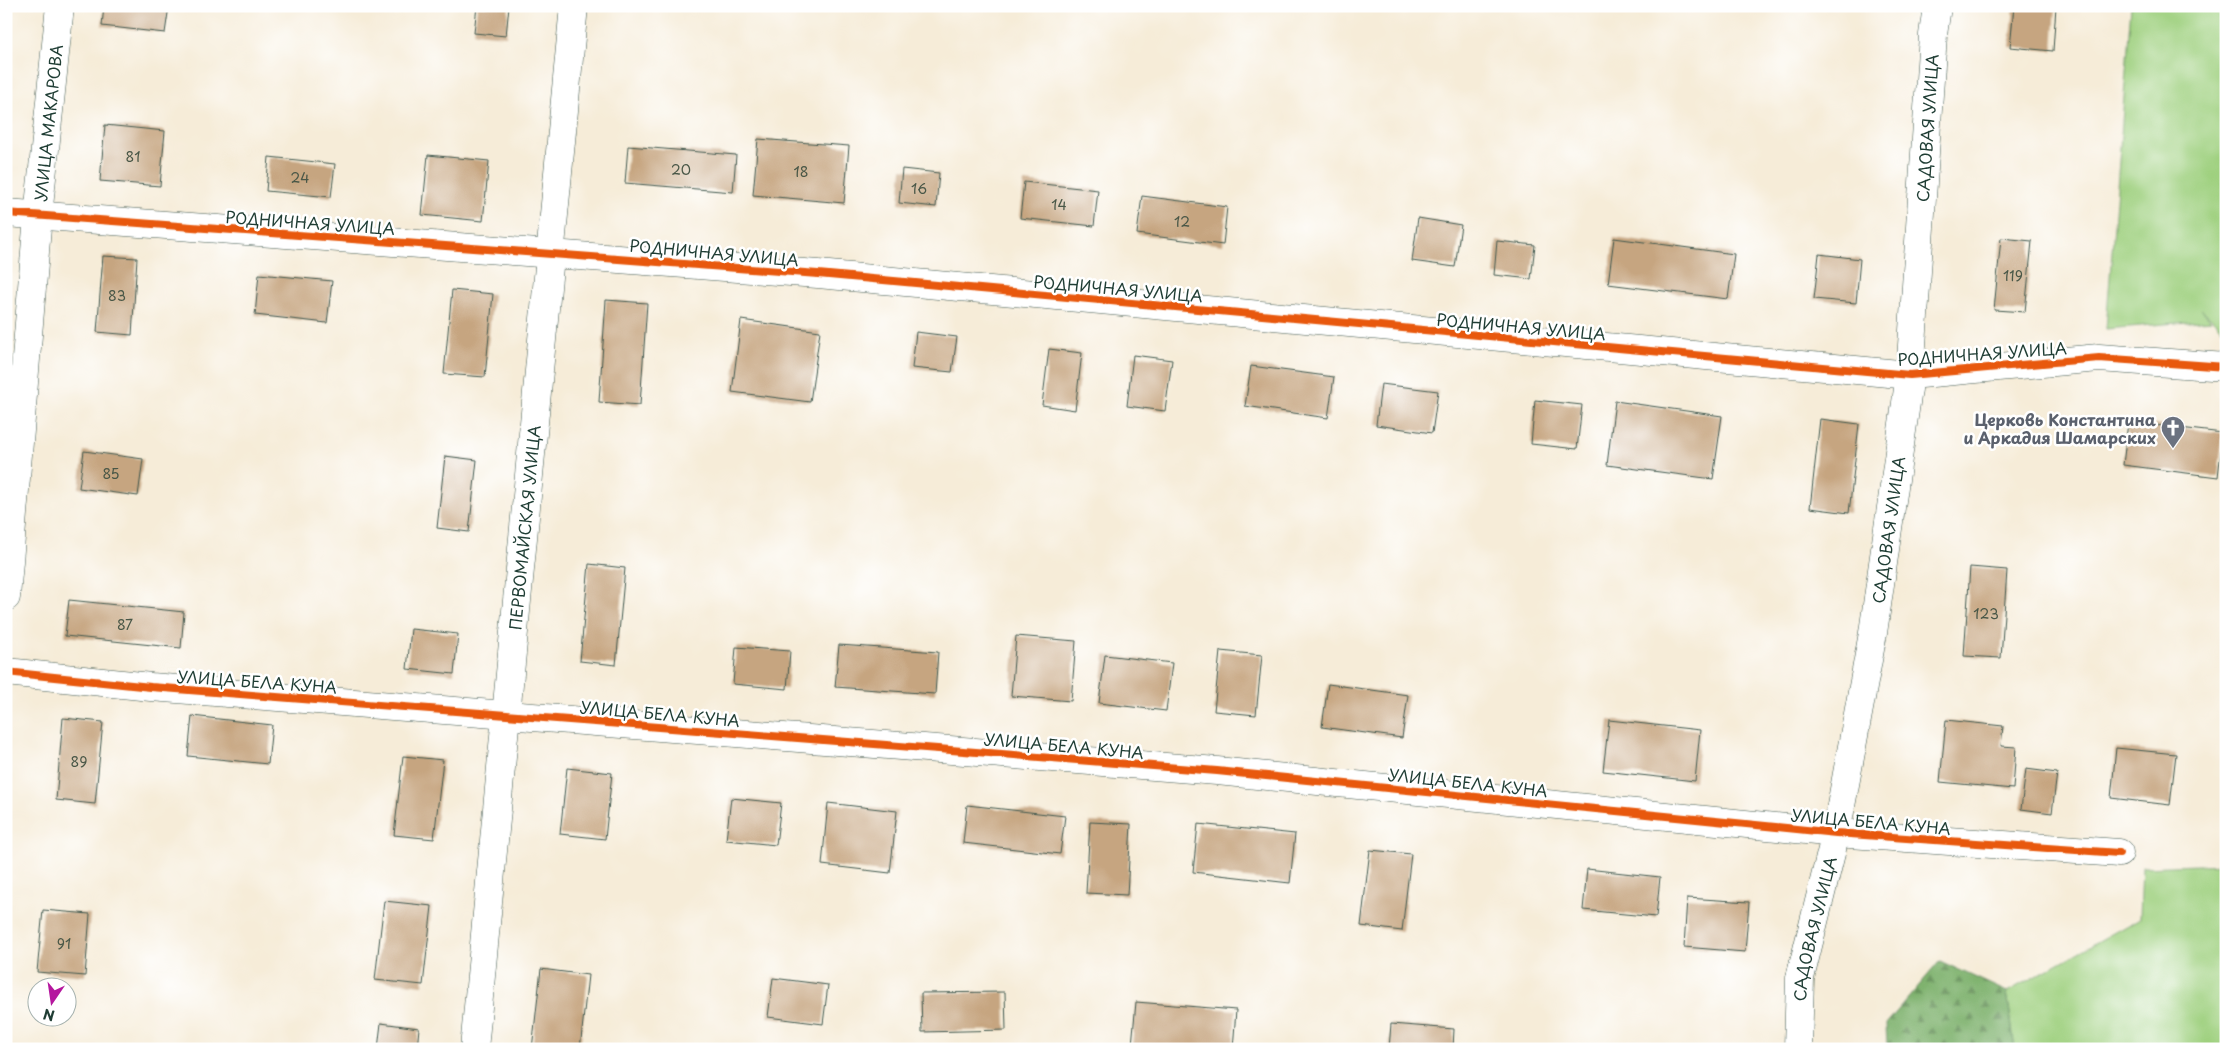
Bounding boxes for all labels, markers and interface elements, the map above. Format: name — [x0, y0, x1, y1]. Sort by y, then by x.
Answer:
street label: УЛИЦА МАКАРОВА — [28, 43, 68, 202]
street label: САДОВАЯ УЛИЦА — [1910, 53, 1944, 203]
house number: 81 — [126, 146, 140, 167]
house number: 20 — [671, 159, 691, 180]
house number: 18 — [793, 161, 809, 182]
house number: 24 — [291, 167, 309, 188]
house number: 16 — [911, 178, 927, 199]
house number: 14 — [1051, 194, 1067, 215]
street label: РОДНИЧНАЯ УЛИЦА — [224, 204, 396, 240]
house number: 12 — [1174, 211, 1190, 232]
street label: РОДНИЧНАЯ УЛИЦА — [628, 233, 800, 271]
house number: 119 — [2003, 265, 2023, 286]
street label: РОДНИЧНАЯ УЛИЦА — [1032, 269, 1204, 307]
house number: 83 — [108, 285, 126, 306]
street label: РОДНИЧНАЯ УЛИЦА — [1435, 307, 1607, 345]
street label: РОДНИЧНАЯ УЛИЦА — [1896, 335, 2068, 371]
place label: Церковь Константина и Аркадия Шамарских — [1963, 407, 2156, 449]
church icon: Церковь Константина и Аркадия Шамарских — [2160, 415, 2186, 449]
street label: ПЕРВОМАЙСКАЯ УЛИЦА — [502, 424, 546, 631]
street label: САДОВАЯ УЛИЦА — [1865, 455, 1910, 605]
house number: 85 — [102, 463, 120, 484]
house number: 123 — [1973, 603, 1999, 624]
house number: 87 — [117, 614, 133, 635]
street label: УЛИЦА БЕЛА КУНА — [176, 663, 338, 699]
street label: УЛИЦА БЕЛА КУНА — [579, 694, 741, 732]
street label: УЛИЦА БЕЛА КУНА — [983, 726, 1145, 764]
house number: 89 — [71, 751, 87, 772]
street label: УЛИЦА БЕЛА КУНА — [1387, 762, 1549, 802]
street label: УЛИЦА БЕЛА КУНА — [1790, 802, 1952, 840]
street label: САДОВАЯ УЛИЦА — [1787, 854, 1842, 1002]
house number: 91 — [57, 933, 71, 954]
north arrow — [28, 978, 78, 1028]
text: N — [41, 1004, 57, 1027]

